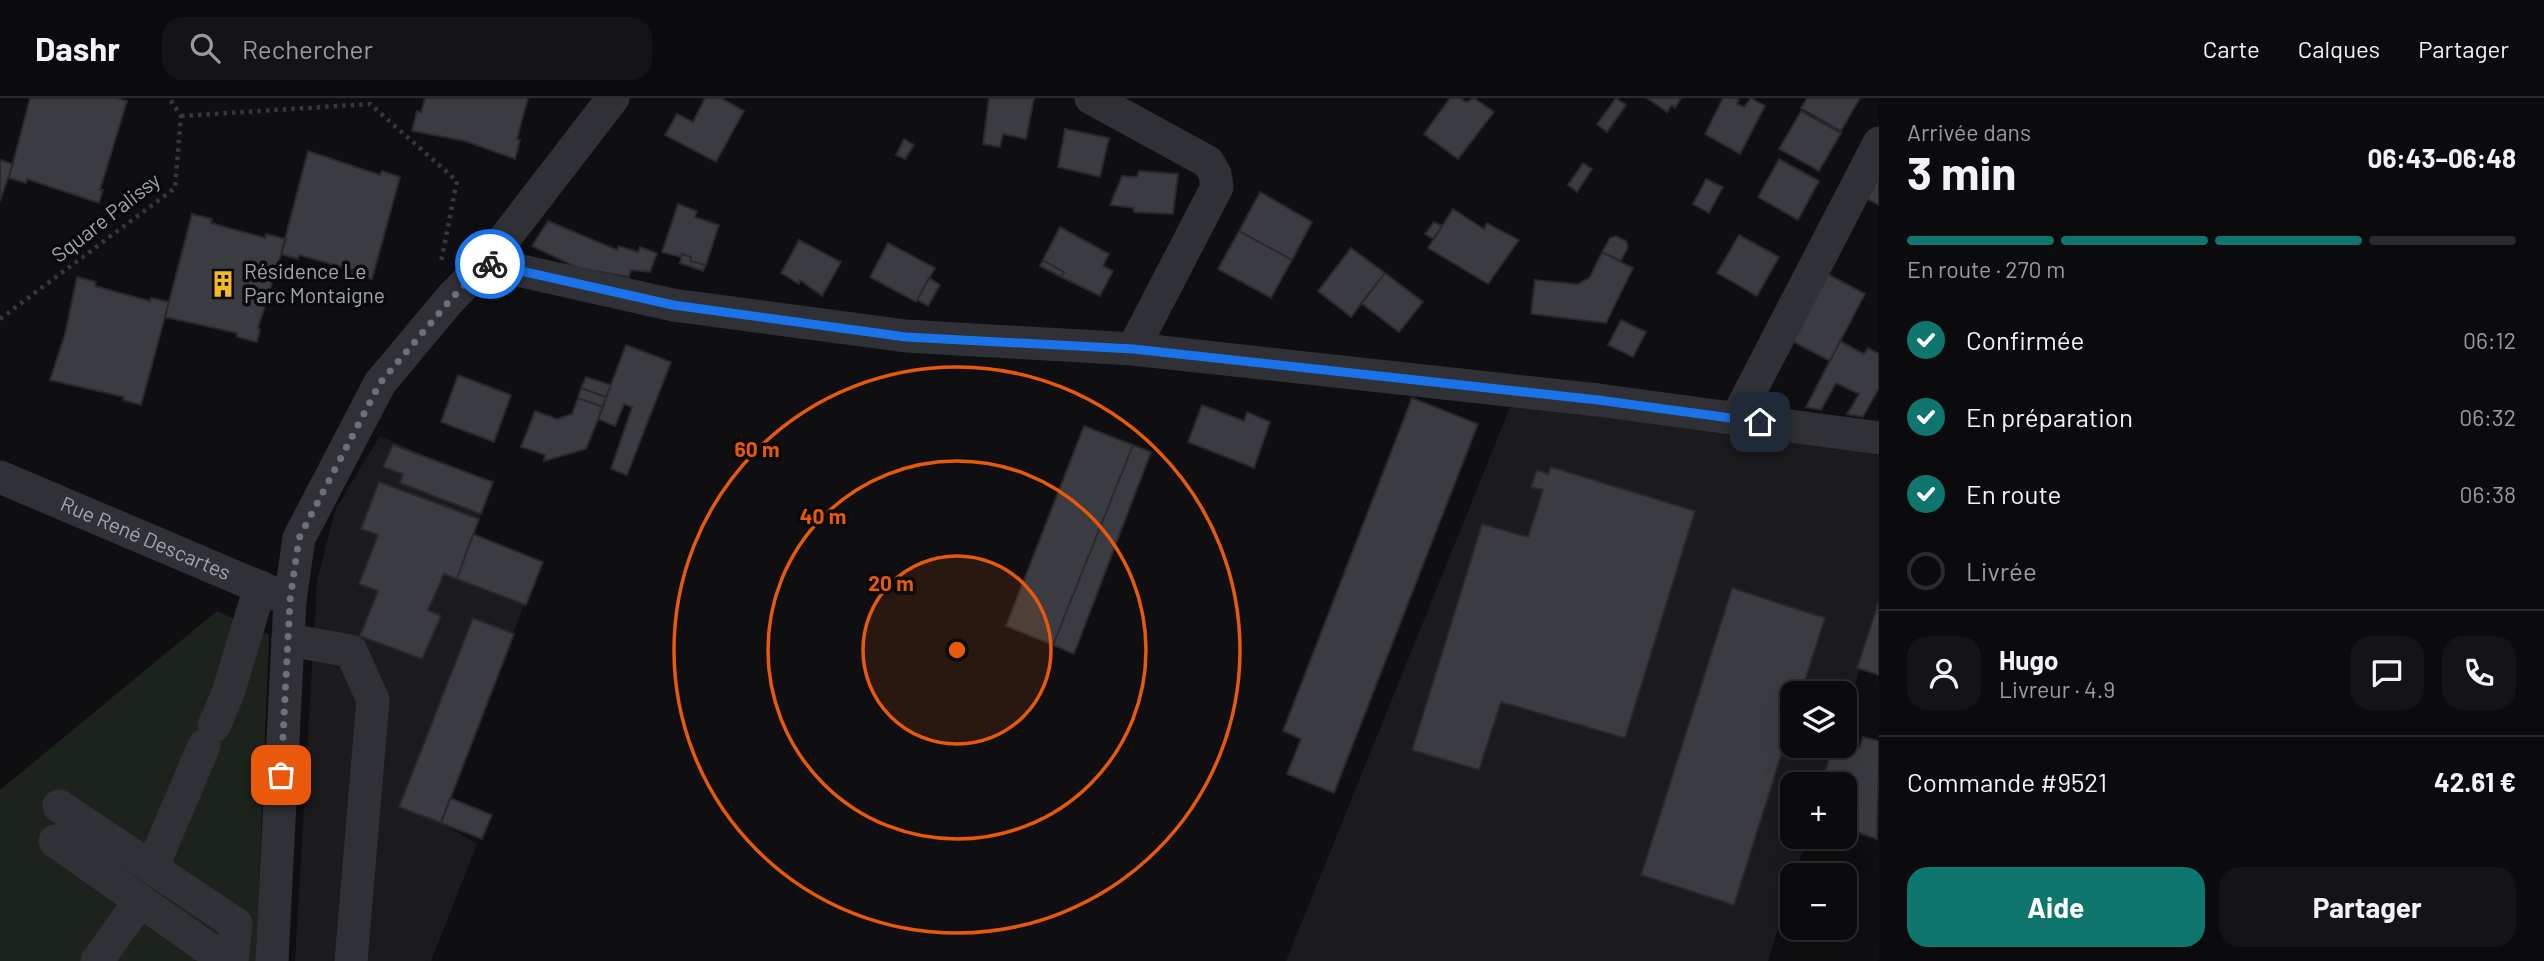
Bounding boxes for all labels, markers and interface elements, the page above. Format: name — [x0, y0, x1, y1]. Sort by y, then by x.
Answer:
search box — [162, 17, 652, 80]
text: Dashr — [35, 28, 120, 68]
icon: search — [186, 29, 224, 67]
text: Rechercher — [242, 33, 373, 64]
text: Carte — [2203, 34, 2260, 63]
text: Calques — [2298, 34, 2380, 63]
text: Partager — [2418, 34, 2509, 63]
text: Arrivée dans — [1907, 118, 2031, 146]
text: 06:43–06:48 — [2368, 142, 2516, 173]
text: 3 min — [1907, 144, 2016, 199]
street label: Square Palissy — [46, 166, 165, 267]
courier — [455, 229, 525, 299]
icon: bike — [471, 245, 509, 283]
text: En route · 270 m — [1907, 255, 2065, 283]
place label: Résidence Le Parc Montaigne — [244, 258, 385, 307]
building icon: Résidence Le Parc Montaigne — [208, 269, 238, 299]
icon: check — [1907, 321, 1945, 359]
text: Confirmée — [1966, 324, 2084, 355]
text: 06:12 — [2463, 326, 2516, 354]
pin — [1730, 392, 1790, 452]
icon: check — [1907, 398, 1945, 436]
text: En préparation — [1966, 401, 2133, 432]
icon: home — [1741, 403, 1779, 441]
text: 06:32 — [2459, 403, 2516, 431]
text: 60 m — [735, 436, 779, 461]
icon: check — [1907, 475, 1945, 513]
text: En route — [1966, 478, 2061, 509]
text: 06:38 — [2460, 480, 2516, 508]
street label: Rue René Descartes — [57, 490, 235, 584]
text: 40 m — [800, 503, 846, 528]
text: Livrée — [1966, 555, 2037, 586]
text: 20 m — [868, 570, 914, 595]
button: person — [1907, 636, 1981, 710]
button: chat — [2350, 636, 2424, 710]
button: phone — [2442, 636, 2516, 710]
centre of rings — [945, 638, 969, 662]
text: Hugo — [1999, 644, 2058, 675]
text: Livreur · 4.9 — [1999, 675, 2115, 703]
map controls — [1780, 681, 1857, 940]
button: layers — [1780, 681, 1857, 758]
pin — [251, 745, 311, 805]
icon: bag — [262, 756, 300, 794]
text: Commande #9521 — [1907, 766, 2107, 797]
text: 42.61 € — [2434, 766, 2516, 797]
button: + — [1780, 772, 1857, 849]
button: − — [1780, 863, 1857, 940]
button: Aide — [1907, 867, 2205, 947]
button: Partager — [2219, 867, 2516, 947]

